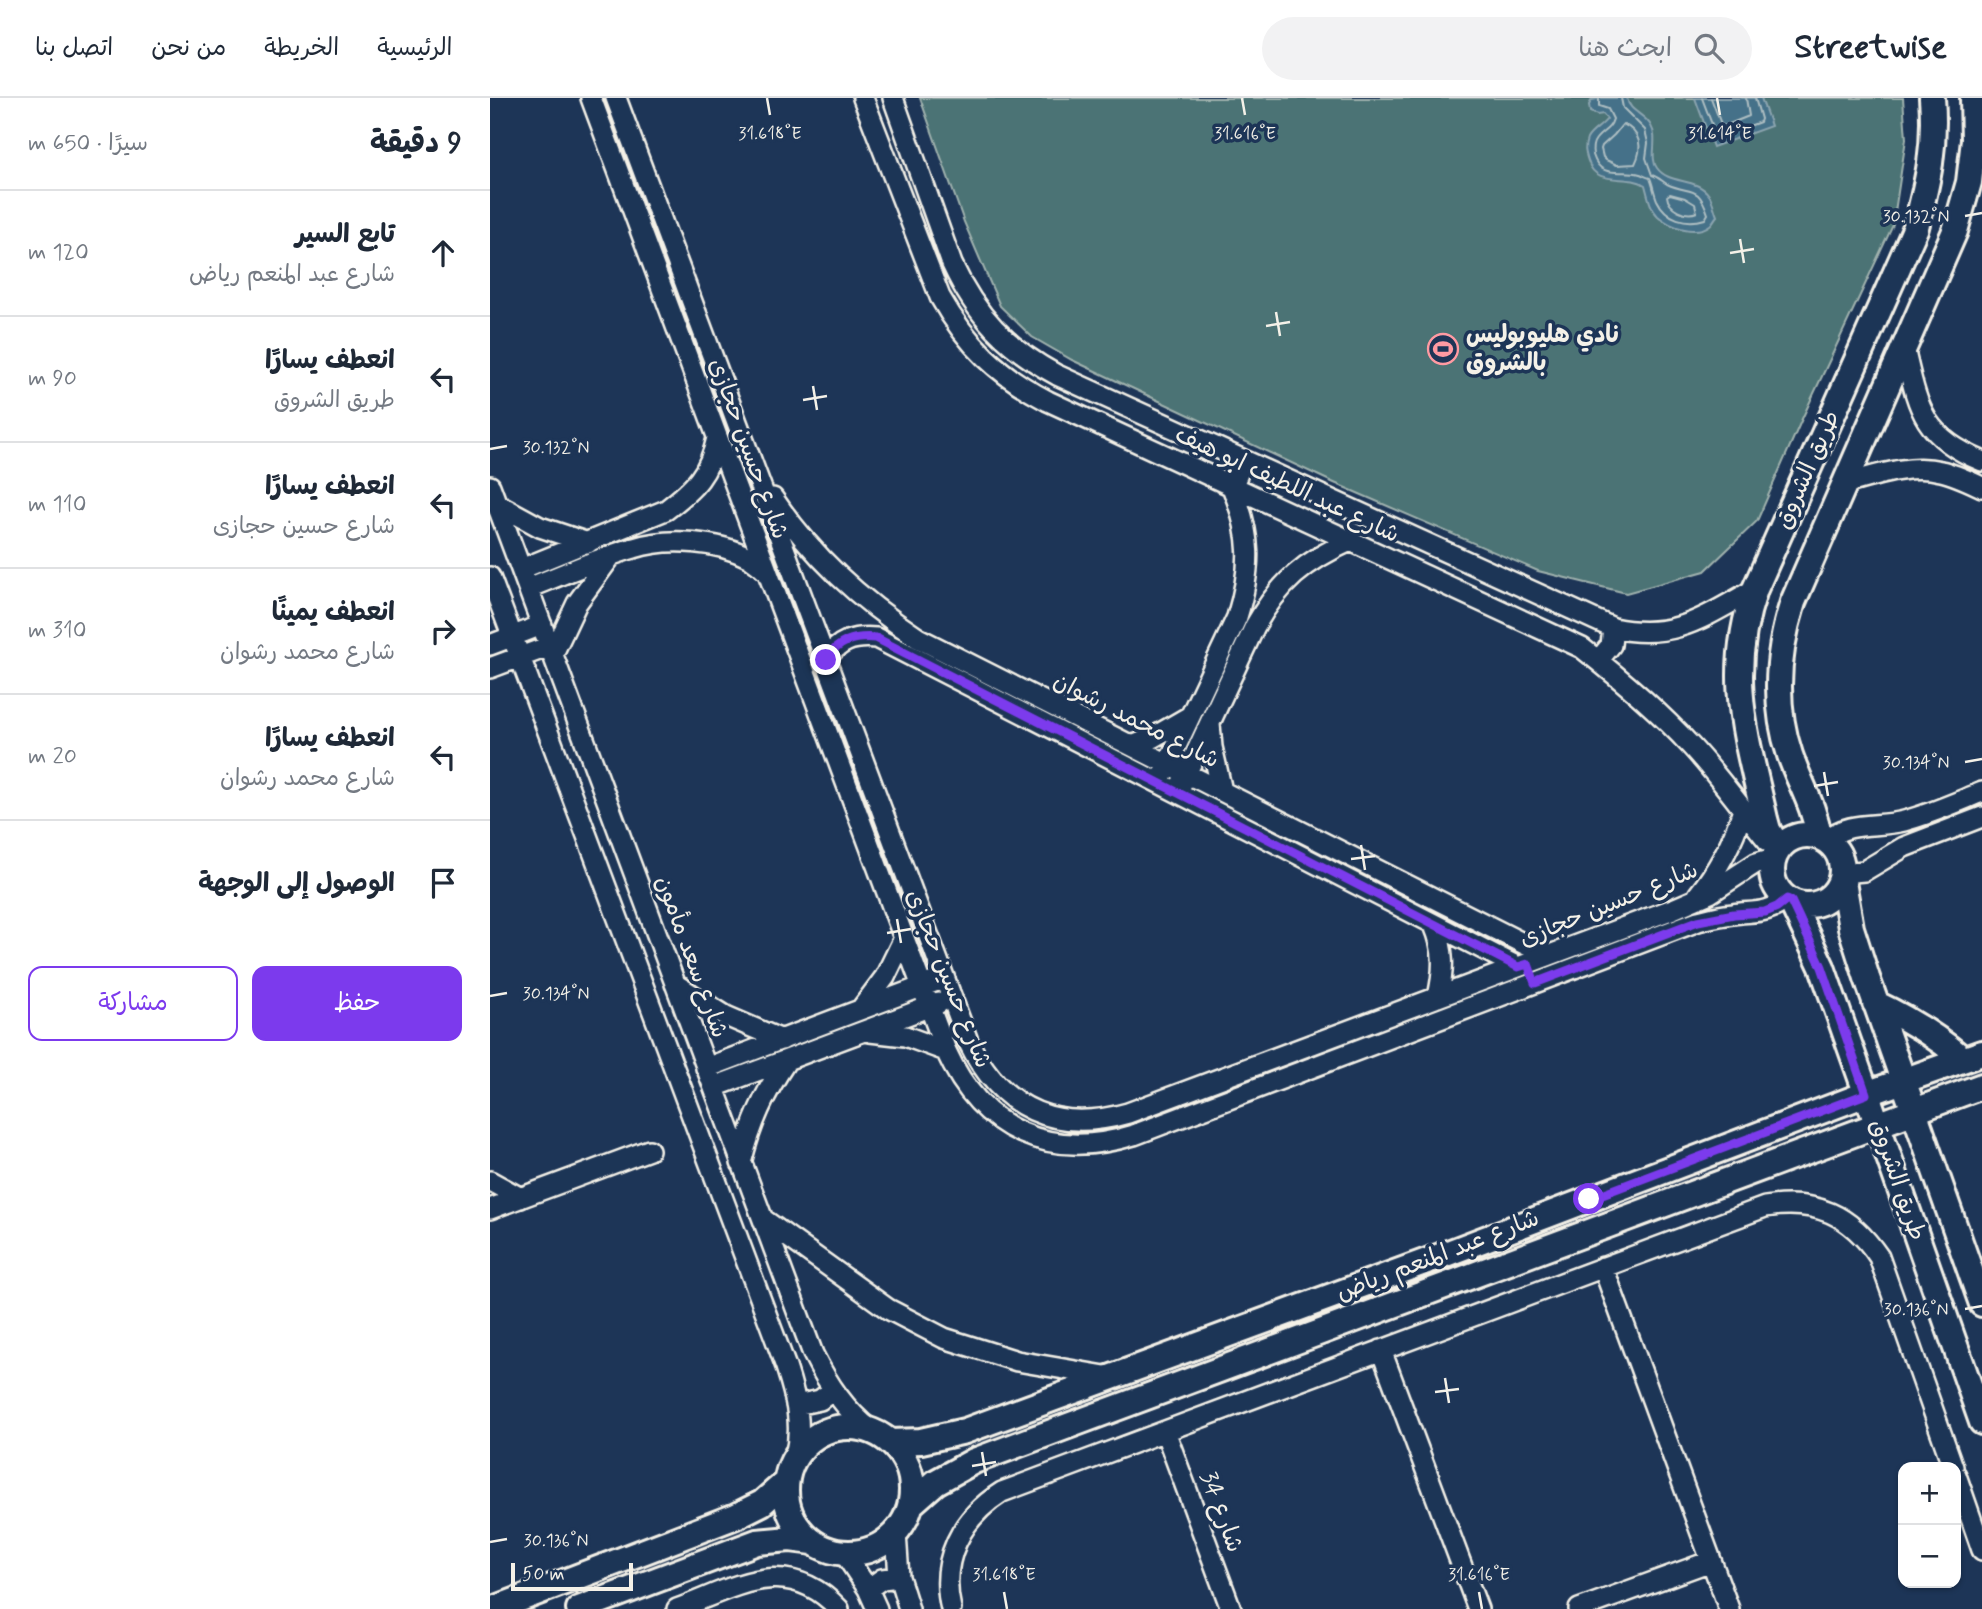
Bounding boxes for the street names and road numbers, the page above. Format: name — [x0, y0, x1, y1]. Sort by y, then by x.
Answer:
street label: شارع حسين حجازى — [701, 354, 795, 544]
street label: طريق الشروق — [1768, 406, 1848, 534]
street label: شارع عبد اللطيف ابو هيف — [1170, 419, 1404, 551]
street label: شارع محمد رشوان — [1048, 666, 1224, 776]
street label: شارع حسين حجازى — [1515, 855, 1703, 955]
street label: شارع سعد مأمون — [647, 872, 735, 1042]
street label: شارع حسين حجازى — [898, 885, 998, 1073]
street label: طريق الشروق — [1862, 1115, 1932, 1245]
street label: شارع عبد المنعم رياض — [1332, 1203, 1544, 1310]
street label: شارع 34 — [1192, 1467, 1250, 1557]

